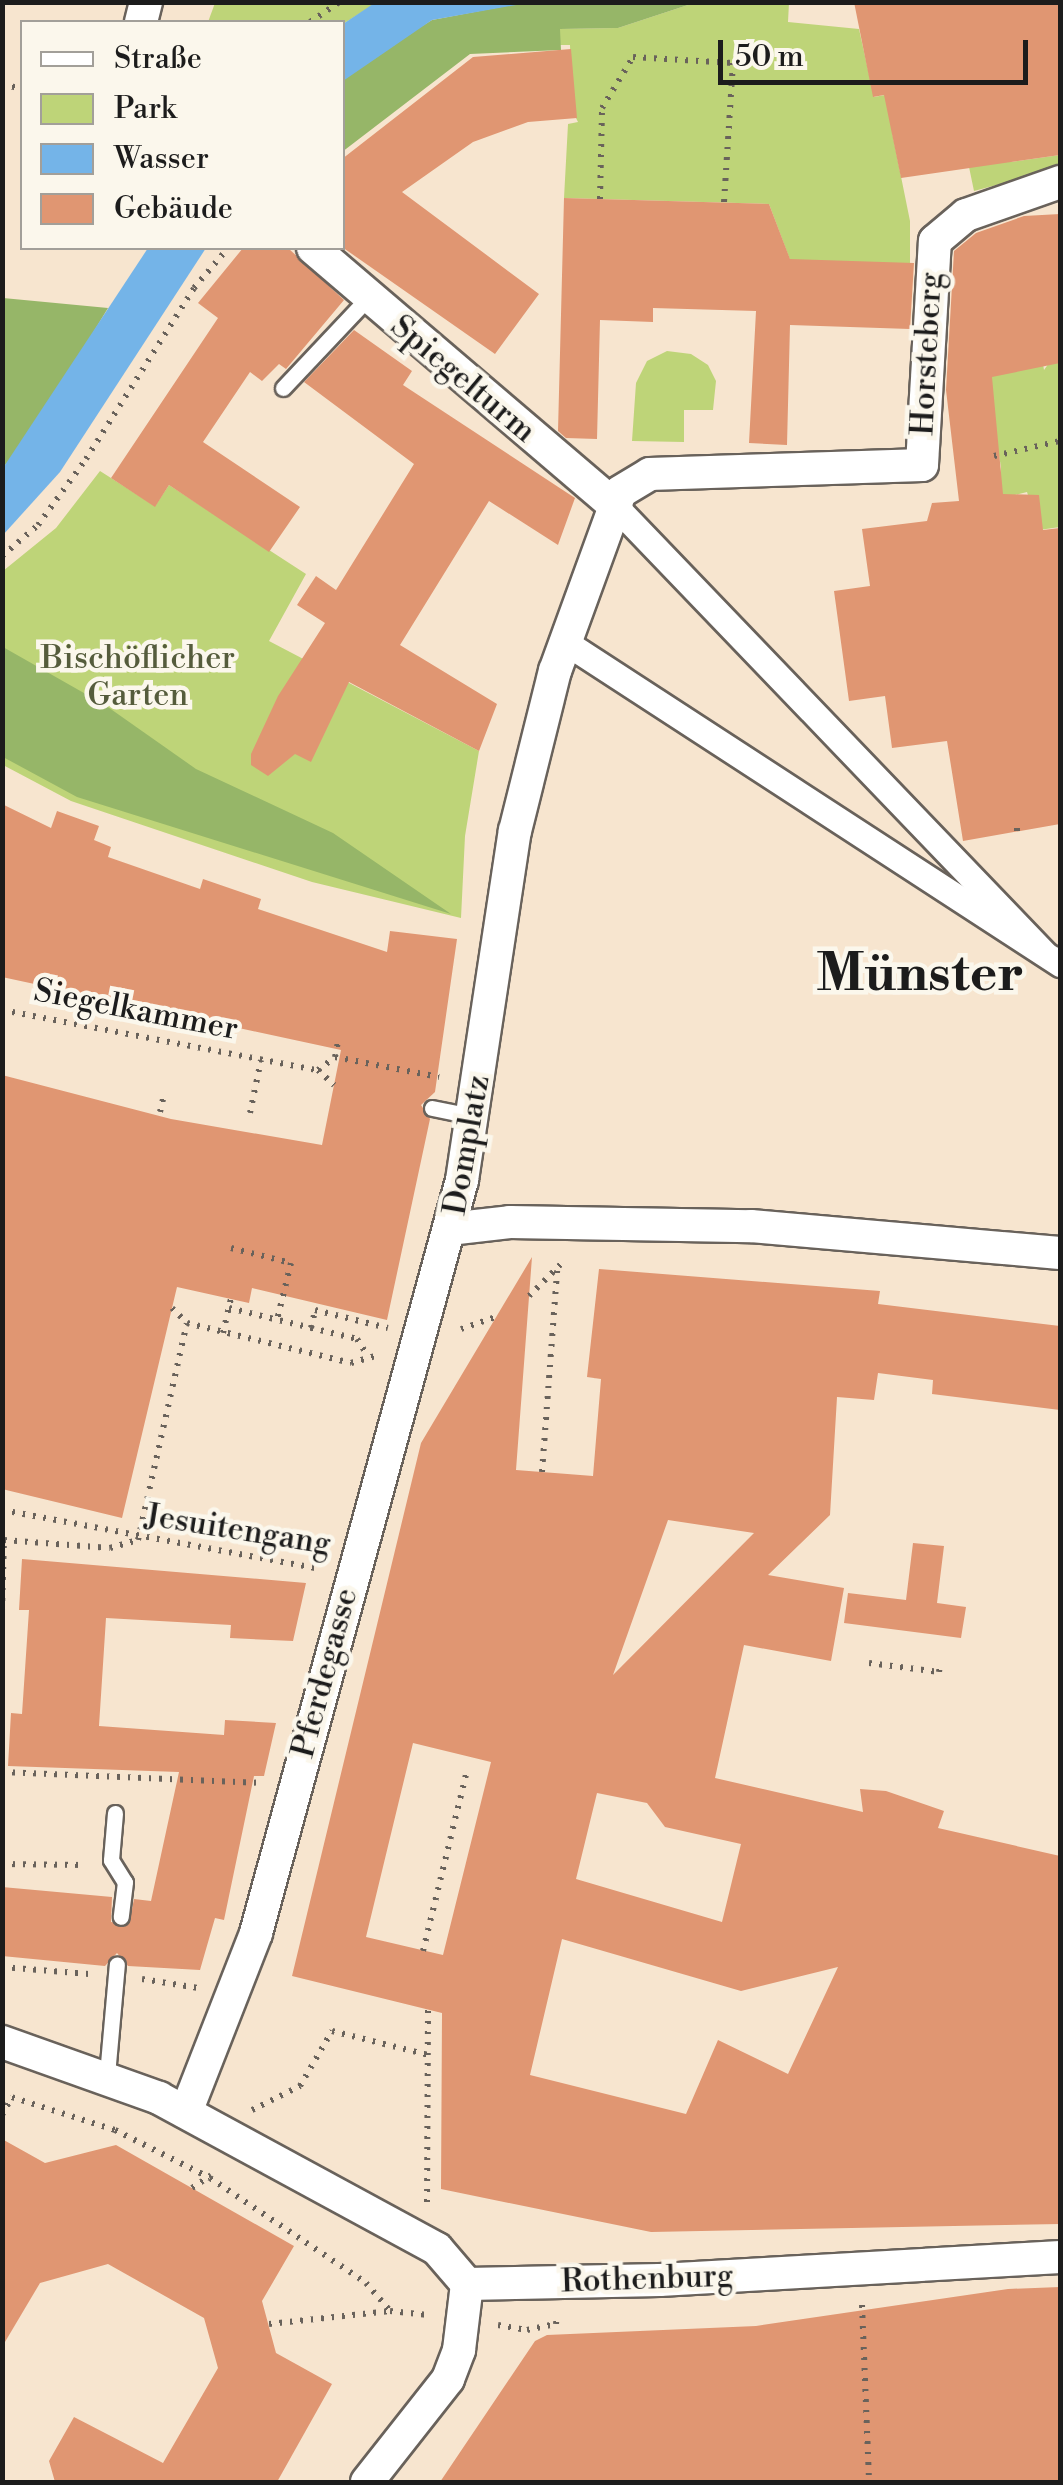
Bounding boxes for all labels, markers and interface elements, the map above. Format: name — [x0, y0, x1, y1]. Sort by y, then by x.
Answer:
legend — [20, 20, 345, 250]
scale bar — [723, 20, 1033, 82]
text: 50 m — [735, 38, 804, 76]
text: Straße — [114, 40, 202, 78]
text: Park — [114, 90, 176, 128]
text: Wasser — [114, 140, 209, 178]
text: Gebäude — [114, 190, 233, 228]
street label: Horsteberg — [904, 271, 950, 437]
street label: Spiegelturm — [383, 307, 543, 451]
park label: Bischöflicher Garten — [41, 640, 235, 715]
district label: Münster — [816, 944, 1024, 1006]
street label: Siegelkammer — [31, 971, 241, 1049]
street label: Domplatz — [436, 1072, 498, 1218]
street label: Jesuitengang — [143, 1496, 333, 1564]
street label: Pferdegasse — [284, 1584, 366, 1762]
street label: Rothenburg — [560, 2257, 734, 2301]

